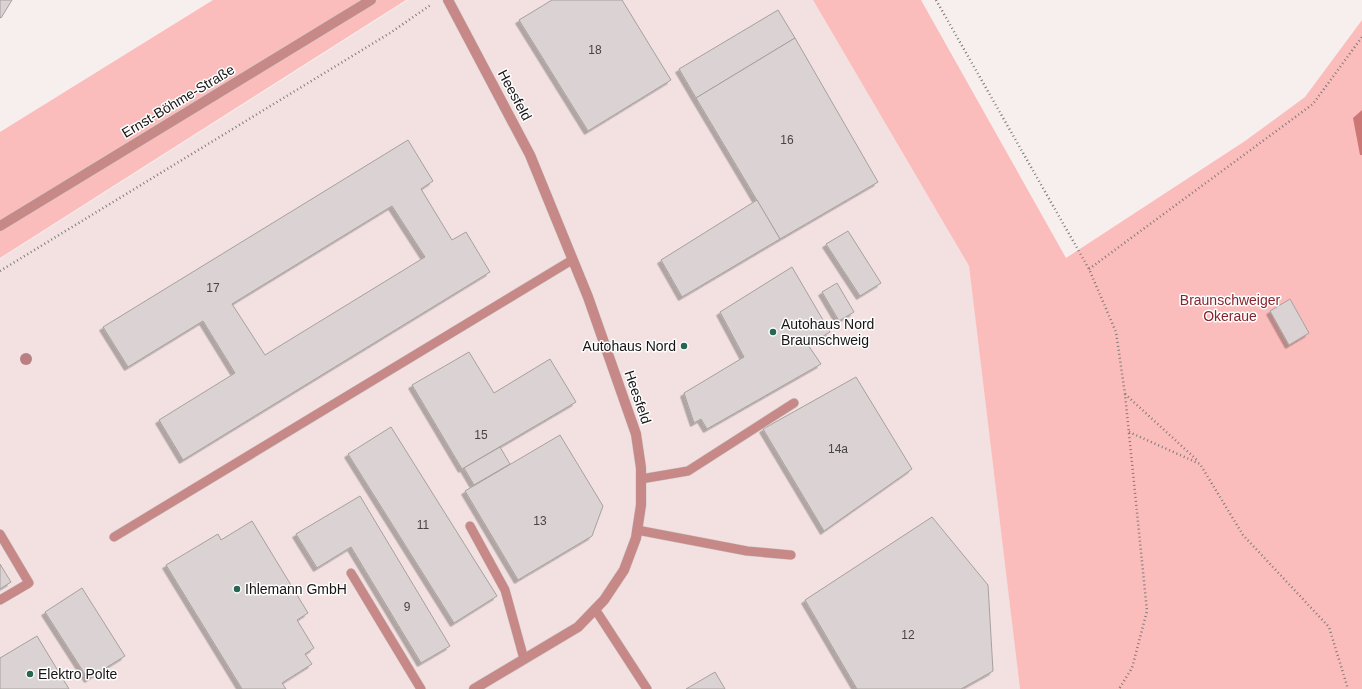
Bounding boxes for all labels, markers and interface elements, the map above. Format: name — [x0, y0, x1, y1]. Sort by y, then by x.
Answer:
house number: 18 — [588, 43, 602, 57]
street label: Ernst-Böhme-Straße — [119, 61, 237, 141]
street label: Heesfeld — [495, 67, 535, 123]
house number: 16 — [780, 133, 794, 147]
house number: 17 — [206, 281, 220, 295]
park label: Braunschweiger Okeraue — [1180, 292, 1281, 324]
place label: Autohaus Nord Braunschweig — [781, 316, 874, 348]
marker: Autohaus Nord Braunschweig — [768, 327, 778, 337]
place label: Autohaus Nord — [583, 338, 676, 354]
marker: Autohaus Nord — [679, 341, 689, 351]
street label: Heesfeld — [621, 368, 655, 426]
house number: 15 — [474, 428, 488, 442]
house number: 14a — [828, 442, 848, 456]
house number: 13 — [533, 514, 547, 528]
house number: 11 — [417, 518, 430, 532]
place label: Ihlemann GmbH — [245, 581, 347, 597]
marker: Ihlemann GmbH — [232, 584, 242, 594]
house number: 9 — [404, 600, 411, 614]
house number: 12 — [901, 628, 915, 642]
place label: Elektro Polte — [38, 666, 118, 682]
marker: Elektro Polte — [25, 669, 35, 679]

